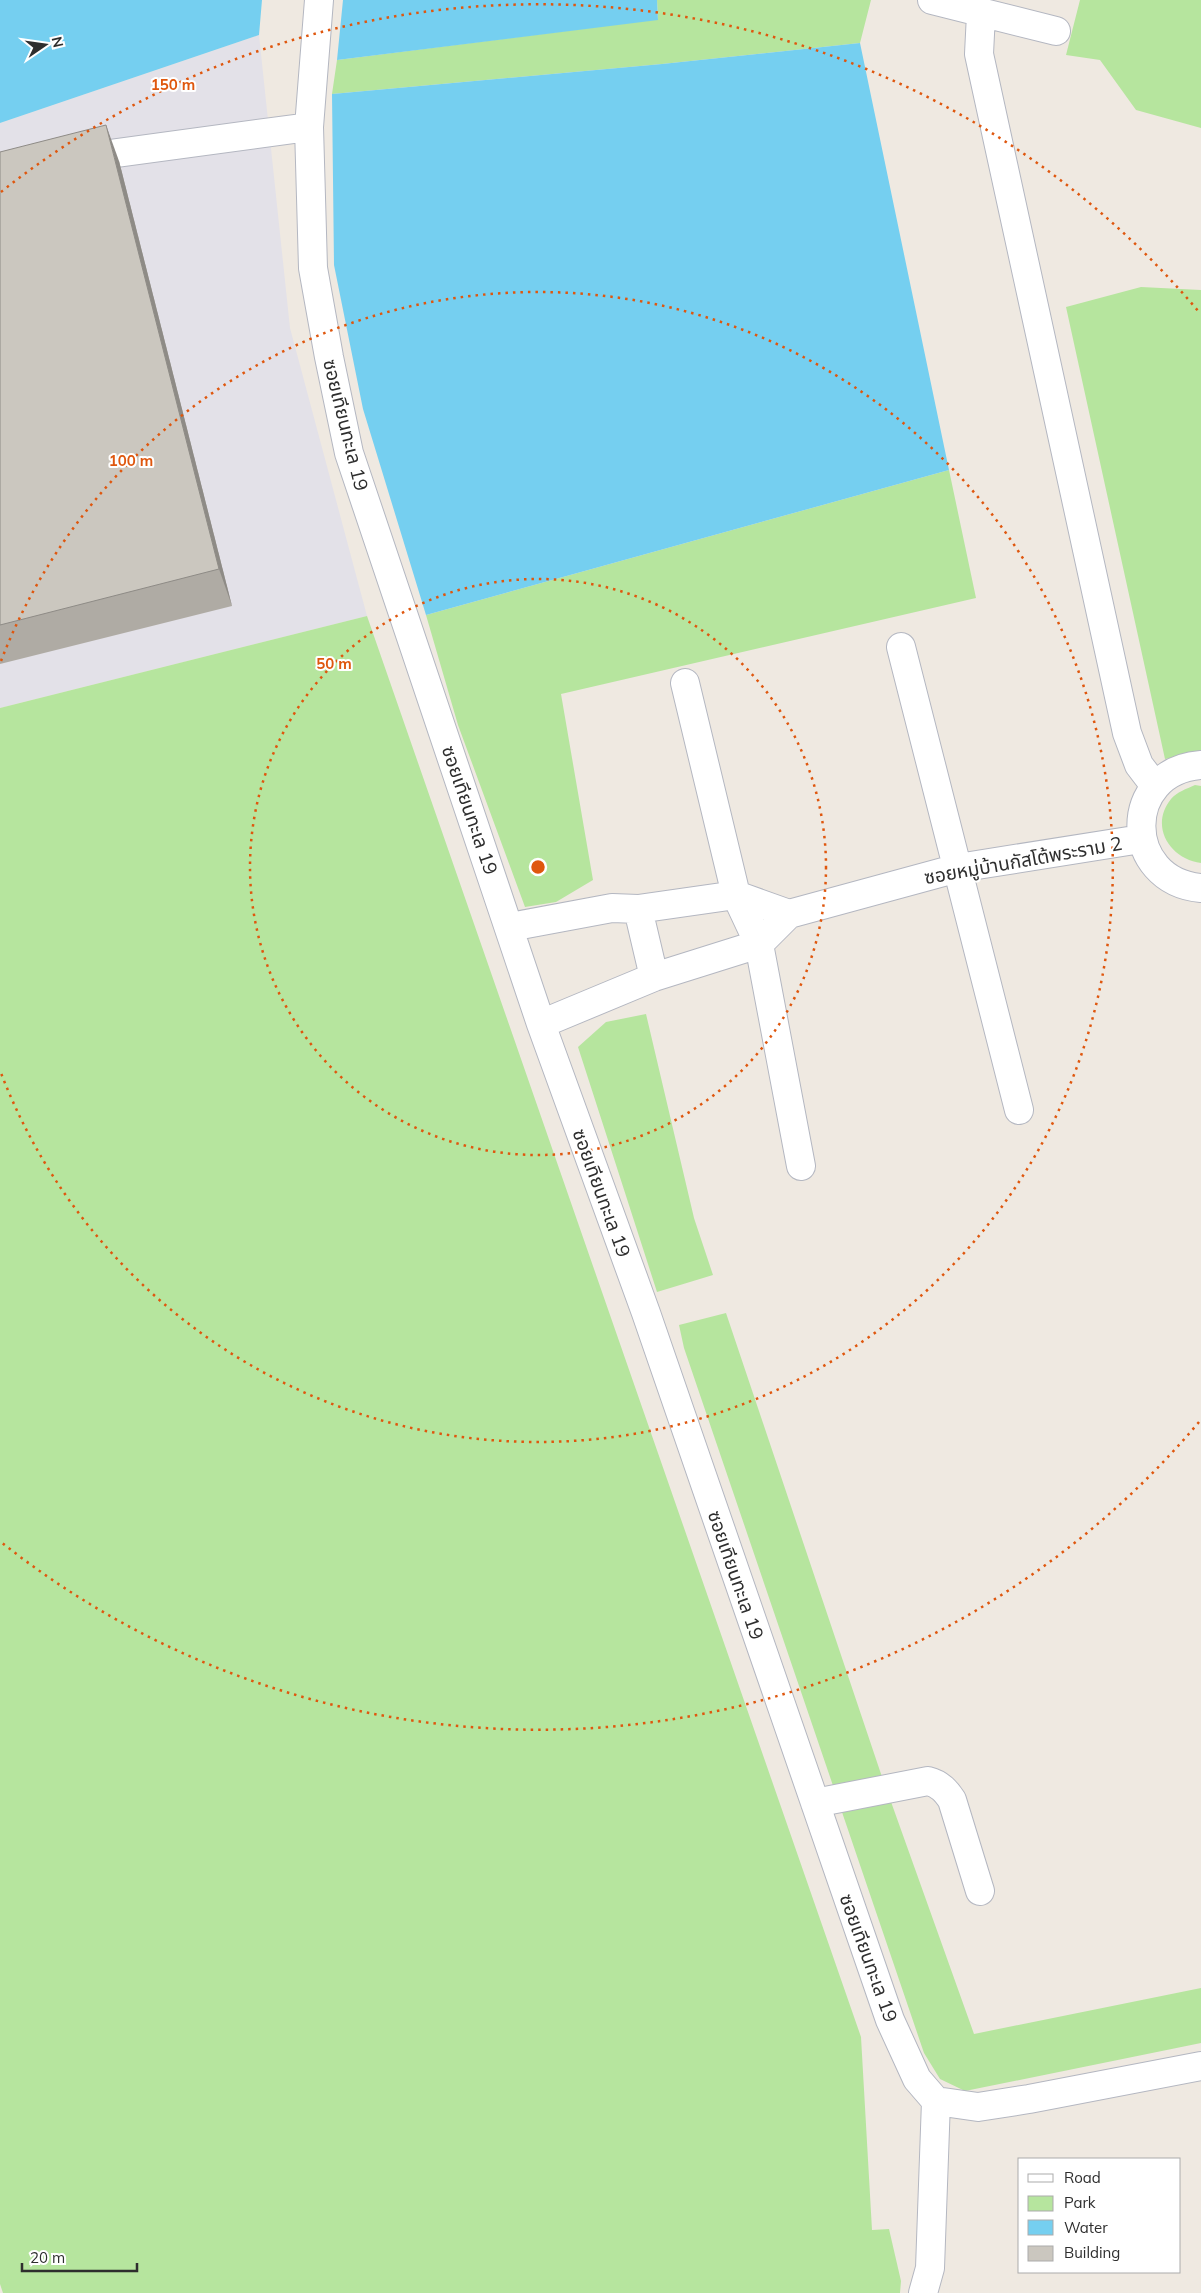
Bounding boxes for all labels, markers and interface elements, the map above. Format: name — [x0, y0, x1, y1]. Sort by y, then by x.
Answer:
north arrow — [20, 20, 70, 70]
text: N — [48, 35, 68, 49]
text: 150 m — [151, 75, 195, 94]
street label: ซอยเทียนทะเล 19 — [318, 357, 374, 493]
text: 100 m — [109, 451, 153, 470]
text: 50 m — [316, 654, 352, 673]
street label: ซอยเทียนทะเล 19 — [437, 742, 503, 878]
street label: ซอยหมู่บ้านกัสโต้พระราม 2 — [922, 831, 1124, 890]
centre of rings — [529, 858, 547, 876]
street label: ซอยเทียนทะเล 19 — [568, 1126, 636, 1260]
street label: ซอยเทียนทะเล 19 — [703, 1507, 769, 1643]
street label: ซอยเทียนทะเล 19 — [835, 1891, 903, 2025]
legend — [1018, 2158, 1181, 2273]
text: Road — [1064, 2168, 1101, 2187]
text: Park — [1064, 2193, 1096, 2212]
text: Water — [1064, 2218, 1108, 2237]
scale bar — [22, 2240, 138, 2272]
text: Building — [1064, 2243, 1120, 2262]
text: 20 m — [30, 2248, 65, 2267]

